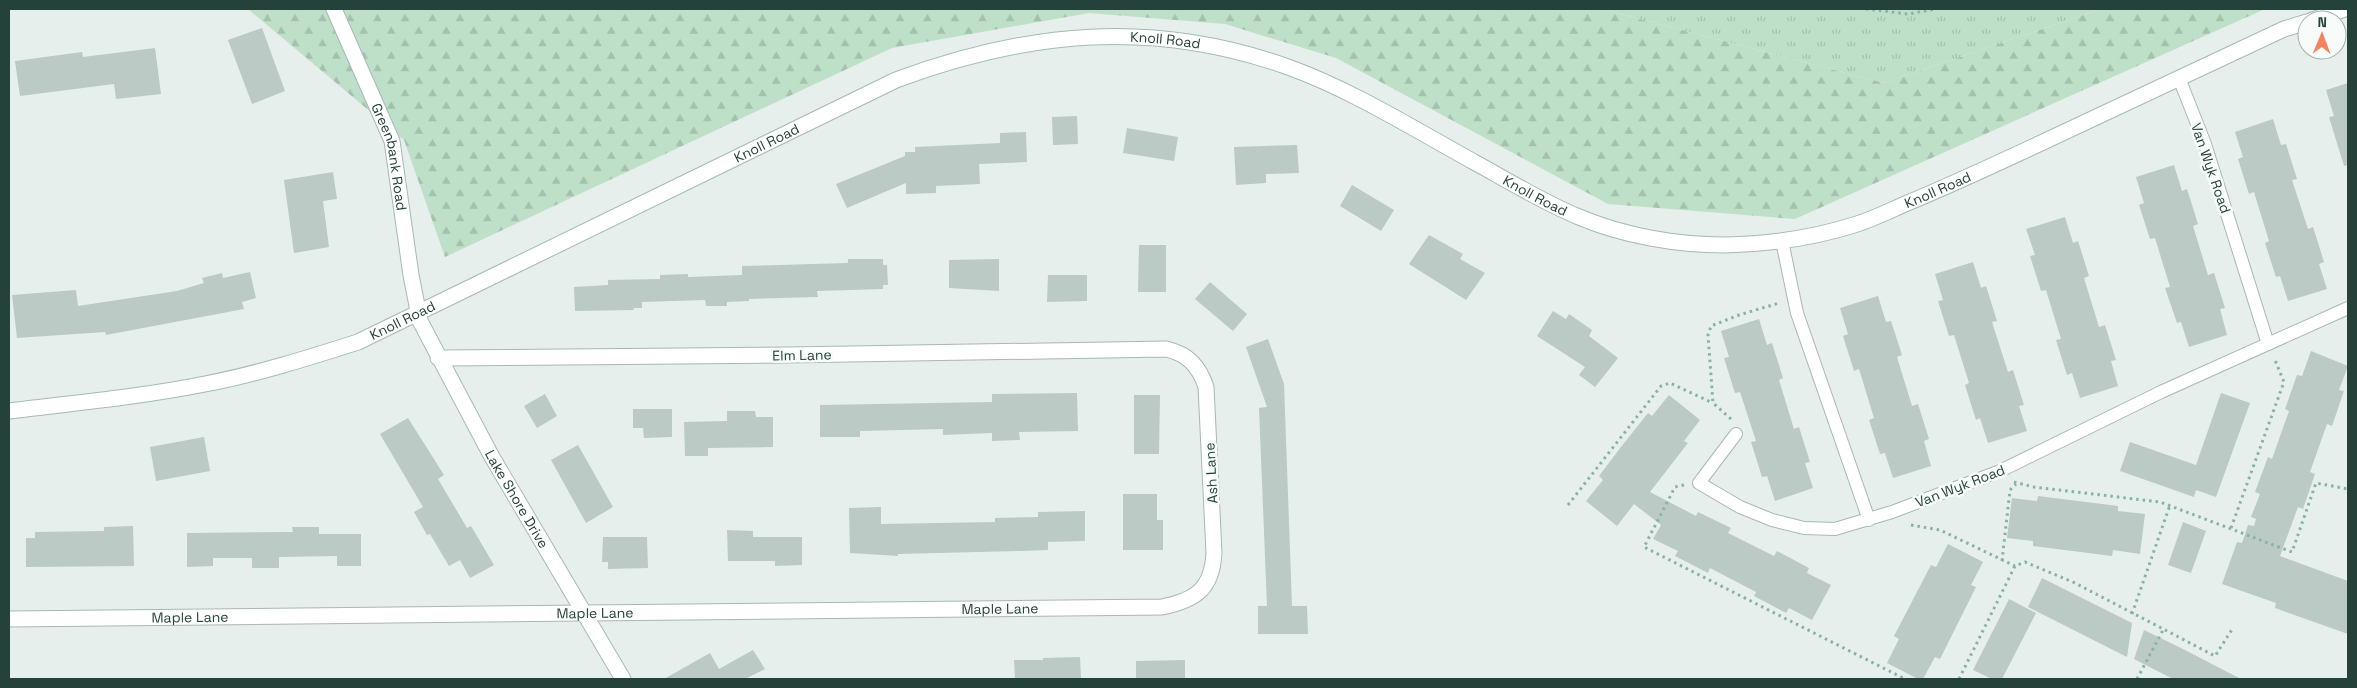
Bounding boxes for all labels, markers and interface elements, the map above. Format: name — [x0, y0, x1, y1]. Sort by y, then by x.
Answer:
north arrow — [2297, 10, 2347, 60]
text: N — [2317, 13, 2327, 31]
street label: Knoll Road — [1130, 28, 1202, 53]
street label: Greenbank Road — [367, 100, 411, 212]
street label: Knoll Road — [731, 120, 802, 167]
street label: Van Wyk Road — [2187, 120, 2235, 216]
street label: Knoll Road — [1902, 168, 1974, 212]
street label: Knoll Road — [1500, 171, 1570, 220]
street label: Knoll Road — [367, 297, 438, 344]
street label: Elm Lane — [772, 345, 832, 365]
street label: Ash Lane — [1200, 442, 1222, 504]
street label: Lake Shore Drive — [481, 447, 553, 551]
street label: Van Wyk Road — [1913, 461, 2007, 511]
street label: Maple Lane — [961, 599, 1039, 618]
street label: Maple Lane — [556, 604, 634, 622]
street label: Maple Lane — [151, 608, 229, 627]

